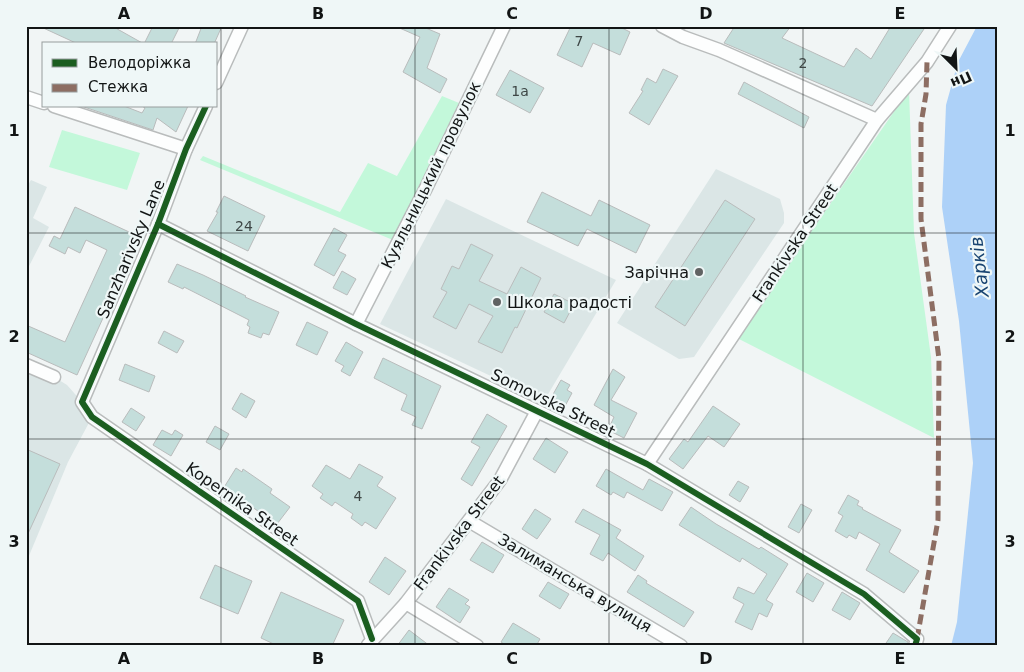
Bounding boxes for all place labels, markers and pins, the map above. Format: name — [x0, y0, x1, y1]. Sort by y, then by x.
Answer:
place label: Зарічна — [625, 263, 689, 282]
marker: Зарічна — [693, 266, 705, 278]
place label: Школа радості — [507, 293, 632, 312]
marker: Школа радості — [491, 296, 503, 308]

